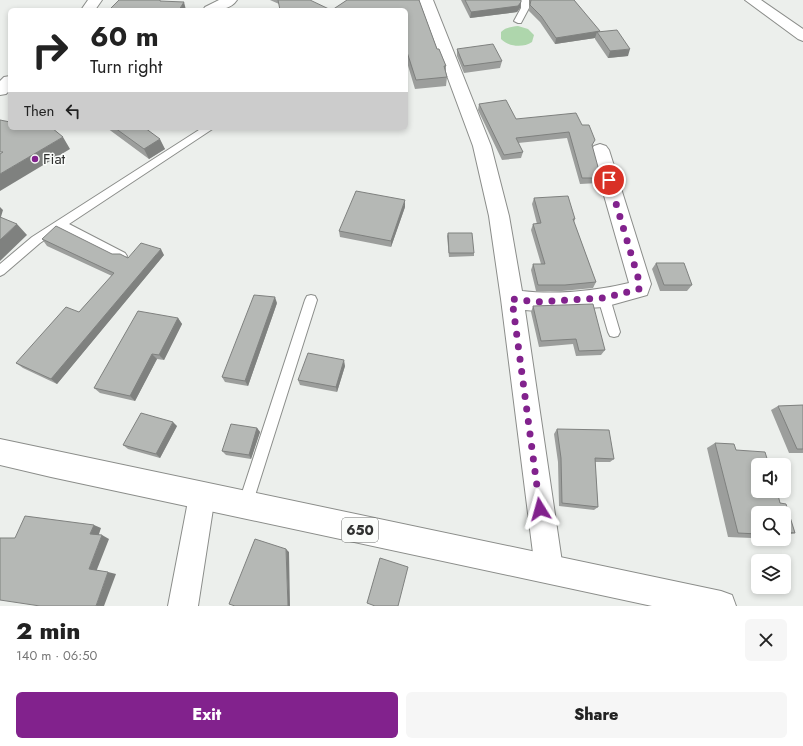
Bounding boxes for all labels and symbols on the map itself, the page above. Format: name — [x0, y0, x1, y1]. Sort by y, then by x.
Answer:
place label: Fiat — [43, 148, 66, 170]
marker: Fiat — [30, 154, 40, 164]
pin — [592, 163, 626, 197]
position arrow — [519, 488, 561, 530]
road number: 650 — [342, 518, 378, 542]

